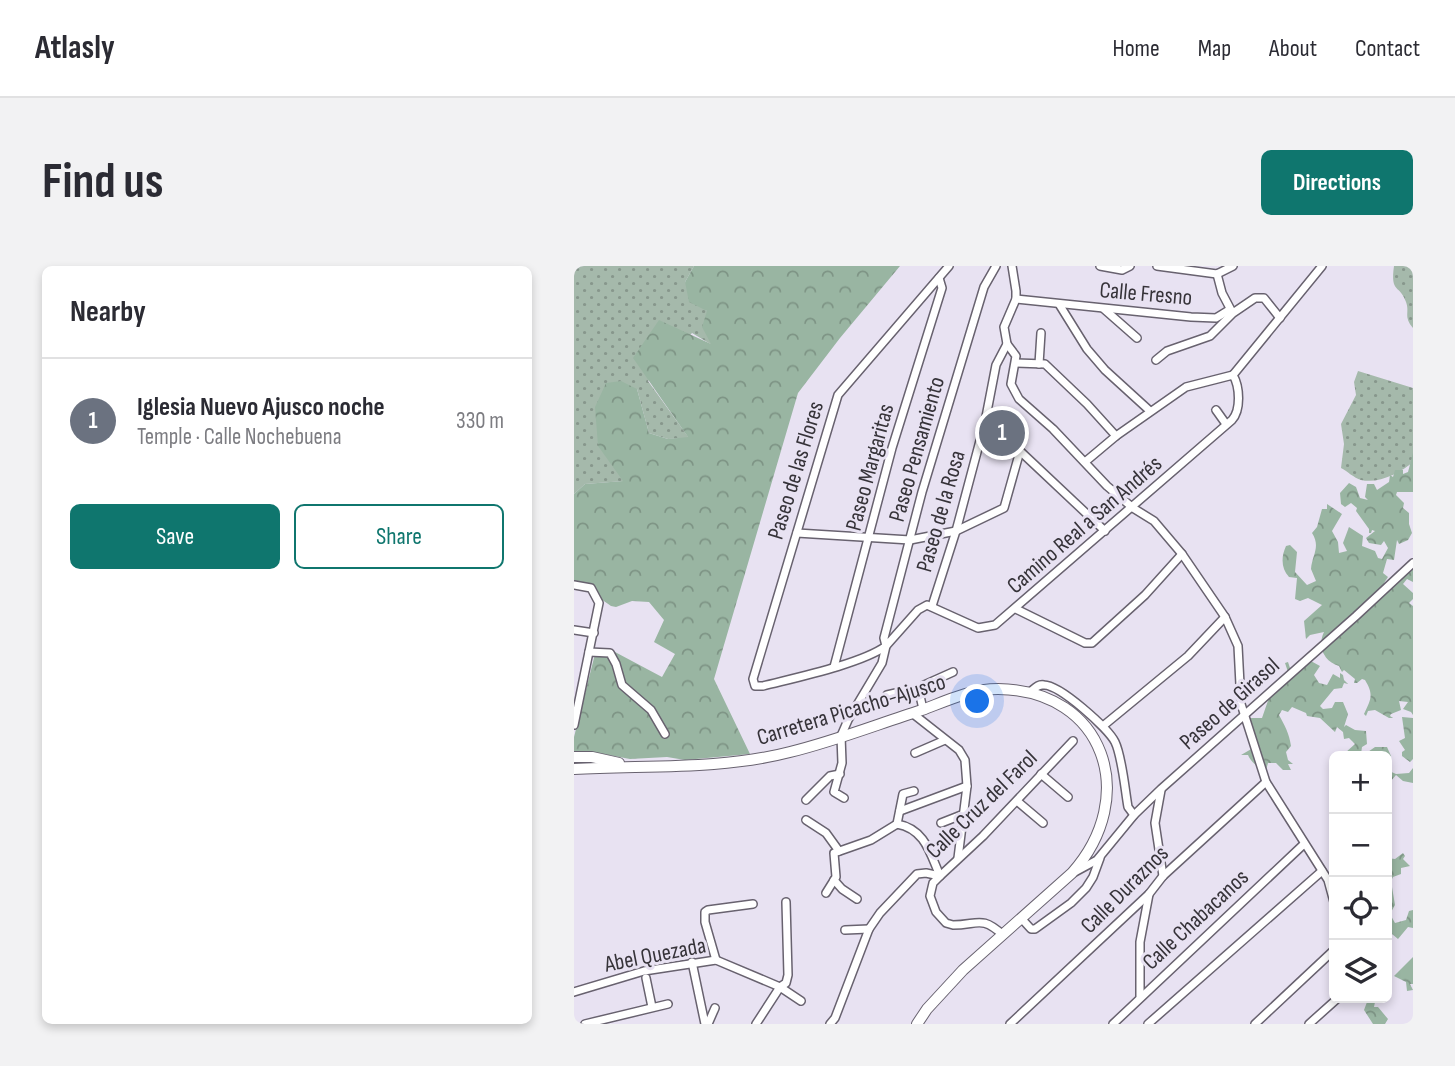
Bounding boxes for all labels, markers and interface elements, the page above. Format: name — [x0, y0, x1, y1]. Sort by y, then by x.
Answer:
text: Atlasly — [35, 28, 115, 68]
text: Home — [1112, 34, 1160, 63]
text: Map — [1198, 34, 1231, 63]
text: About — [1269, 34, 1317, 63]
text: Contact — [1355, 34, 1420, 63]
button: Directions — [1261, 150, 1413, 215]
text: Find us — [42, 153, 164, 212]
street label: Calle Fresno — [1098, 276, 1193, 312]
text: Nearby — [70, 294, 146, 330]
street label: Paseo Pensamiento — [883, 374, 951, 525]
text: Iglesia Nuevo Ajusco noche — [137, 392, 385, 423]
street label: Paseo de las Flores — [762, 398, 830, 543]
street label: Paseo Margaritas — [840, 401, 900, 534]
text: 1 — [88, 407, 98, 435]
text: 330 m — [456, 407, 504, 435]
pin: 1 — [979, 407, 1025, 459]
text: Temple · Calle Nochebuena — [137, 423, 342, 451]
street label: Paseo de la Rosa — [910, 447, 972, 575]
street label: Camino Real a San Andrés — [1001, 450, 1168, 600]
button: Save — [70, 504, 280, 569]
button: Share — [294, 504, 504, 569]
street label: Paseo de Girasol — [1174, 652, 1285, 756]
street label: Carretera Picacho-Ajusco — [754, 668, 949, 752]
your location — [960, 684, 994, 718]
street label: Calle Cruz del Farol — [920, 745, 1043, 865]
map controls — [1329, 751, 1392, 1003]
button: + — [1329, 751, 1392, 814]
button: − — [1329, 814, 1392, 877]
street label: Calle Duraznos — [1075, 840, 1175, 940]
street label: Calle Chabacanos — [1137, 864, 1254, 976]
button: locate — [1329, 877, 1392, 940]
street label: Abel Quezada — [601, 931, 708, 979]
button: layers — [1329, 940, 1392, 1003]

